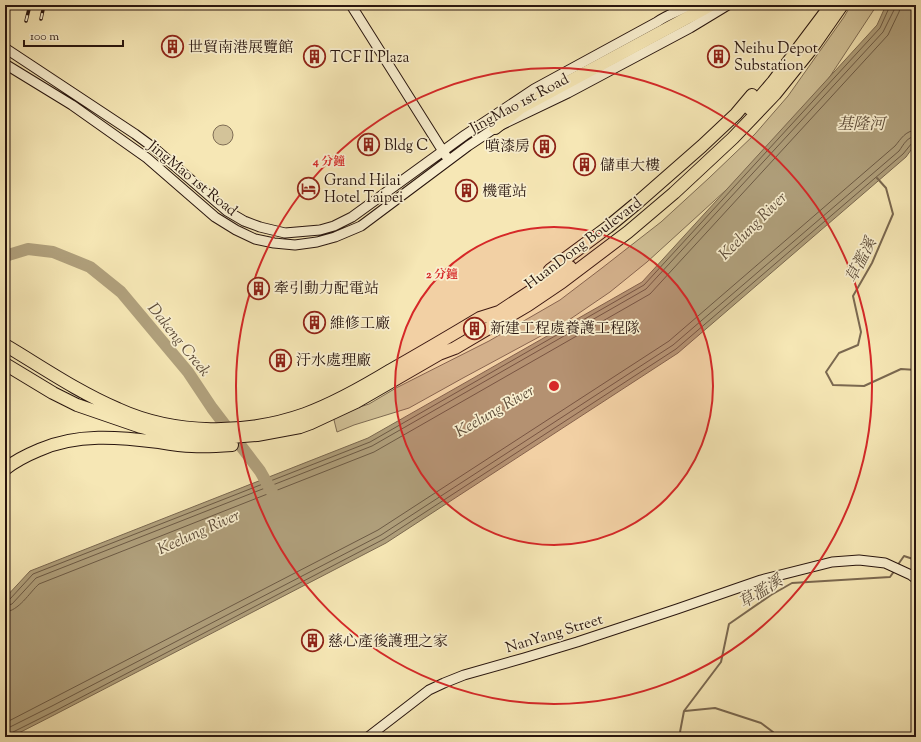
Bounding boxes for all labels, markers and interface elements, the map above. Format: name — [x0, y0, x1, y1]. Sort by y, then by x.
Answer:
scale bar — [24, 22, 123, 48]
text: 100 m — [30, 28, 59, 46]
building icon: 世貿南港展覽館 — [159, 34, 185, 60]
place label: 世貿南港展覽館 — [188, 38, 293, 59]
place label: Neihu Depot Substation — [734, 39, 818, 77]
building icon: TCF II Plaza — [302, 44, 328, 70]
building icon: Neihu Depot Substation — [706, 44, 732, 70]
place label: TCF II Plaza — [330, 48, 409, 69]
street label: JingMao 1st Road — [466, 69, 573, 140]
water label: 基隆河 — [837, 114, 888, 137]
building icon: Bldg C — [356, 132, 382, 158]
building icon: 噴漆房 — [532, 133, 558, 159]
street label: JingMao 1st Road — [142, 136, 242, 222]
place label: Bldg C — [384, 136, 428, 157]
place label: 噴漆房 — [485, 137, 530, 158]
building icon: 儲車大樓 — [572, 152, 598, 178]
text: 4 分鐘 — [312, 153, 345, 171]
place label: 儲車大樓 — [600, 156, 660, 177]
place label: Grand Hilai Hotel Taipei — [324, 171, 403, 209]
hotel icon: Grand Hilai Hotel Taipei — [296, 176, 322, 202]
building icon: 機電站 — [453, 178, 479, 204]
place label: 機電站 — [482, 182, 527, 203]
water label: Keelung River — [714, 187, 793, 266]
street label: HuanDong Boulevard — [521, 193, 647, 295]
water label: 草濫溪 — [841, 233, 884, 288]
text: 2 分鐘 — [426, 266, 458, 284]
building icon: 牽引動力配電站 — [245, 275, 271, 301]
place label: 牽引動力配電站 — [274, 279, 379, 300]
water label: Dakeng Creek — [141, 299, 215, 382]
building icon: 維修工廠 — [302, 310, 328, 336]
place label: 維修工廠 — [330, 314, 390, 335]
building icon: 新建工程處養護工程隊 — [461, 315, 487, 341]
place label: 新建工程處養護工程隊 — [490, 319, 640, 340]
building icon: 汙水處理廠 — [267, 347, 293, 373]
place label: 汙水處理廠 — [296, 351, 371, 372]
centre of rings — [547, 379, 561, 393]
water label: Keelung River — [451, 380, 540, 444]
water label: Keelung River — [154, 505, 244, 562]
water label: 草濫溪 — [735, 570, 789, 616]
street label: NanYang Street — [503, 610, 606, 659]
building icon: 慈心產後護理之家 — [300, 628, 326, 654]
place label: 慈心產後護理之家 — [328, 632, 448, 653]

